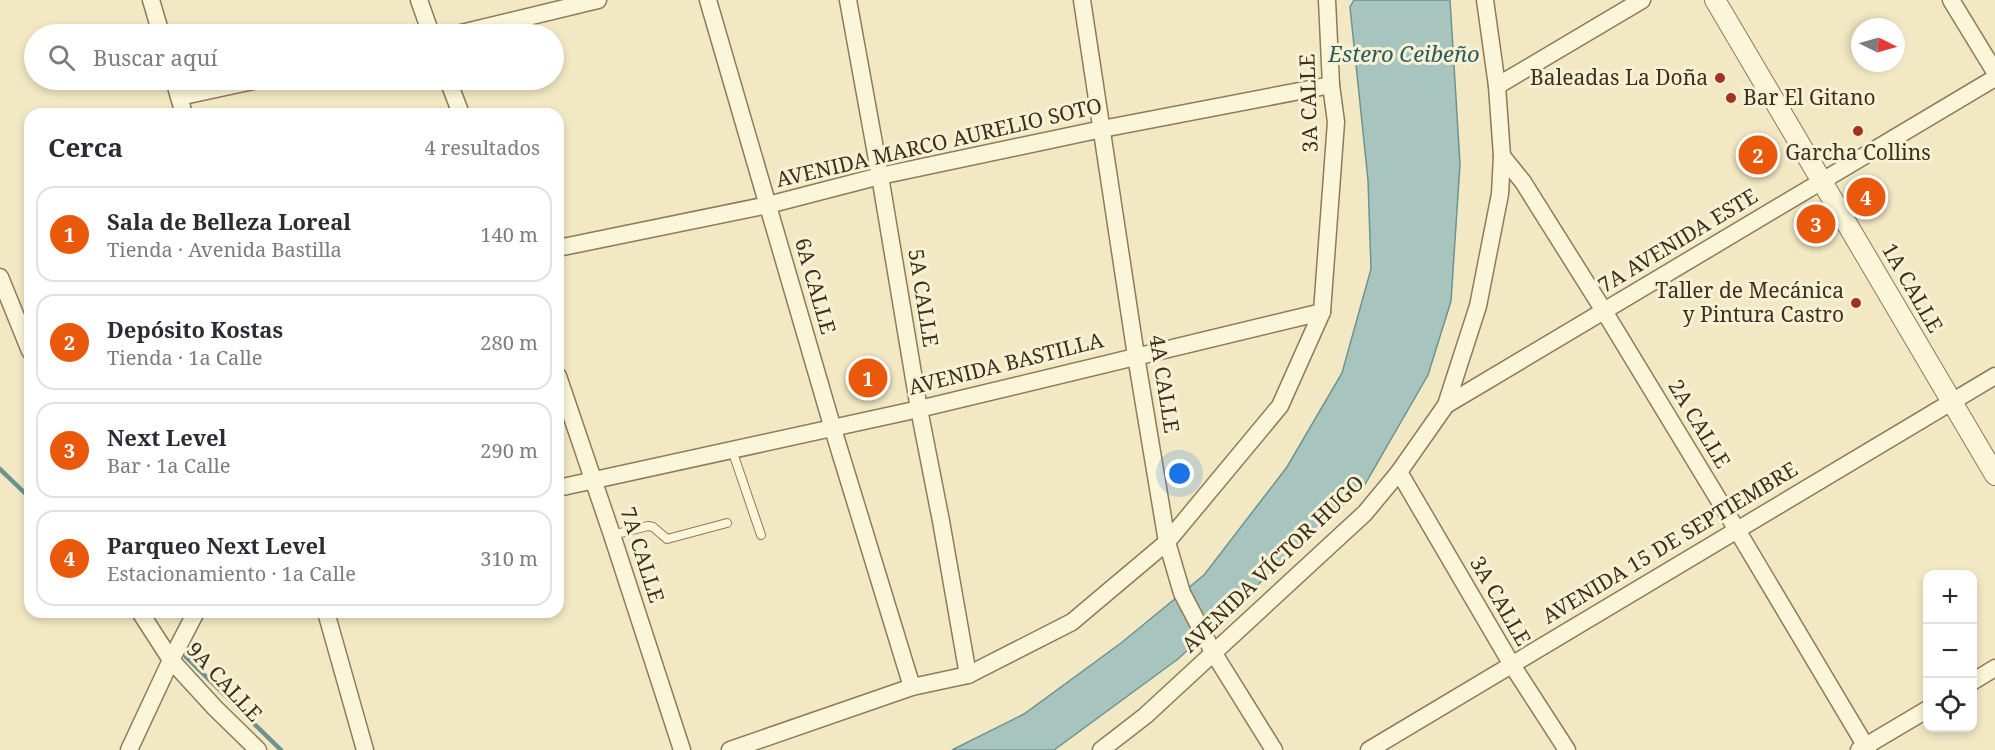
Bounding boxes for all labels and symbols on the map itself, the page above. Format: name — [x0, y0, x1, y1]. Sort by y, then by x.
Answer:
north arrow — [1851, 18, 1905, 72]
water label: Estero Ceibeño — [1327, 38, 1480, 68]
street label: 3A CALLE — [1292, 53, 1324, 153]
place label: Baleadas La Doña — [1530, 63, 1708, 91]
marker: Baleadas La Doña — [1713, 71, 1727, 85]
place label: Bar El Gitano — [1743, 83, 1876, 111]
street label: AVENIDA MARCO AURELIO SOTO — [773, 91, 1105, 193]
marker: Bar El Gitano — [1724, 91, 1738, 105]
marker: Garcha Collins — [1851, 124, 1865, 138]
pin: 2 — [1738, 132, 1778, 178]
place label: Garcha Collins — [1785, 138, 1931, 166]
pin: 4 — [1846, 174, 1886, 220]
street label: 7A AVENIDA ESTE — [1593, 181, 1762, 299]
pin: 3 — [1796, 202, 1836, 246]
street label: 6A CALLE — [789, 234, 843, 337]
street label: 1A CALLE — [1876, 238, 1950, 337]
street label: 5A CALLE — [902, 247, 946, 349]
place label: Taller de Mecánica y Pintura Castro — [1655, 276, 1844, 328]
marker: Taller de Mecánica y Pintura Castro — [1849, 296, 1863, 310]
street label: AVENIDA BASTILLA — [905, 325, 1106, 401]
street label: 4A CALLE — [1143, 333, 1187, 435]
pin: 1 — [848, 356, 888, 400]
street label: 2A CALLE — [1662, 374, 1737, 473]
street label: AVENIDA 15 DE SEPTIEMBRE — [1537, 455, 1802, 630]
your location — [1165, 459, 1194, 488]
street label: AVENIDA VÍCTOR HUGO — [1175, 469, 1370, 658]
street label: 7A CALLE — [614, 503, 672, 606]
street label: 3A CALLE — [1464, 551, 1538, 650]
street label: 9A CALLE — [181, 636, 269, 727]

